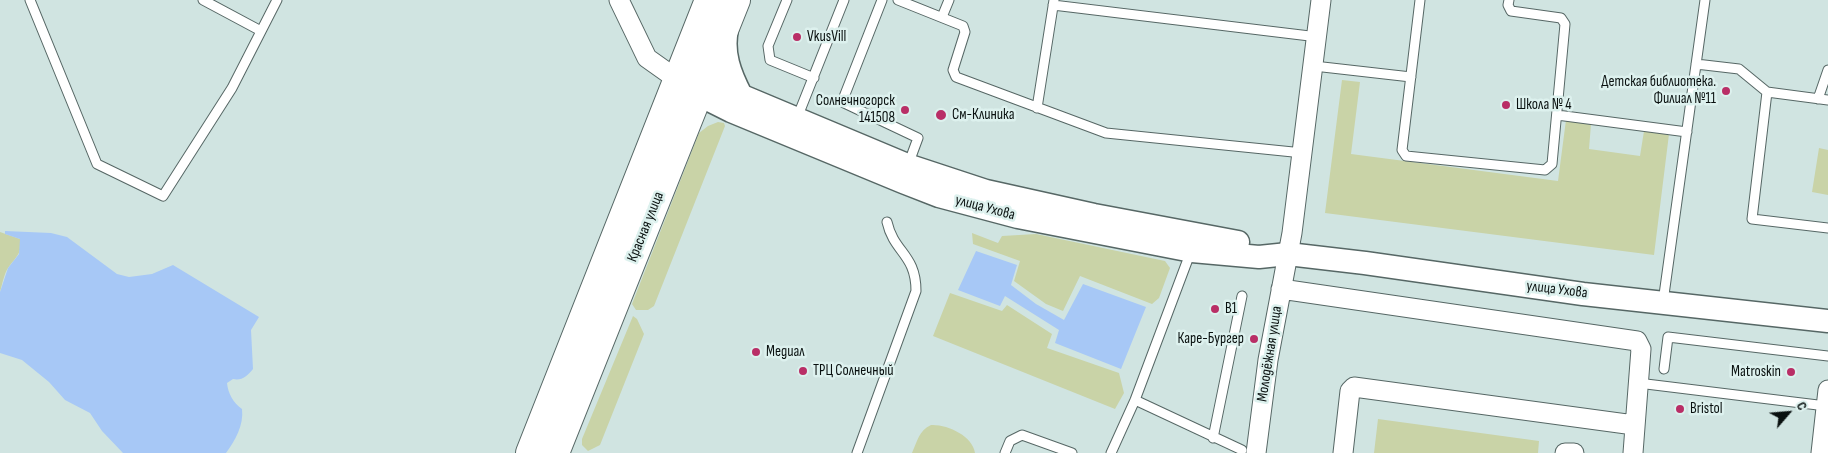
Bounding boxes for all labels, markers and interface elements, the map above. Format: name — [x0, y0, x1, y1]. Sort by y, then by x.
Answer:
place label: VkusVill — [807, 28, 846, 46]
marker: VkusVill — [791, 31, 803, 43]
place label: Детская библиотека. Филиал №11 — [1601, 73, 1716, 108]
marker: Детская библиотека. Филиал №11 — [1720, 85, 1732, 97]
place label: Солнечногорск 141508 — [816, 92, 895, 127]
place label: Школа № 4 — [1516, 96, 1572, 114]
marker: Школа № 4 — [1500, 99, 1512, 111]
marker: Солнечногорск 141508 — [899, 104, 911, 116]
place label: См-Клиника — [952, 106, 1014, 124]
marker: См-Клиника — [934, 108, 948, 122]
street label: Красная улица — [624, 189, 668, 265]
street label: улица Ухова — [953, 191, 1017, 225]
street label: улица Ухова — [1525, 277, 1589, 303]
place label: В1 — [1225, 300, 1237, 318]
marker: В1 — [1209, 303, 1221, 315]
street label: Молодёжная улица — [1254, 305, 1286, 403]
place label: Каре-Бургер — [1178, 330, 1244, 348]
marker: Каре-Бургер — [1248, 333, 1260, 345]
place label: Медиал — [766, 343, 804, 361]
marker: Медиал — [750, 346, 762, 358]
place label: ТРЦ Солнечный — [813, 362, 893, 380]
place label: Matroskin — [1731, 363, 1781, 381]
marker: ТРЦ Солнечный — [797, 365, 809, 377]
marker: Matroskin — [1785, 366, 1797, 378]
north arrow — [1763, 388, 1813, 438]
text: С — [1793, 399, 1811, 413]
place label: Bristol — [1690, 400, 1723, 418]
marker: Bristol — [1674, 403, 1686, 415]

